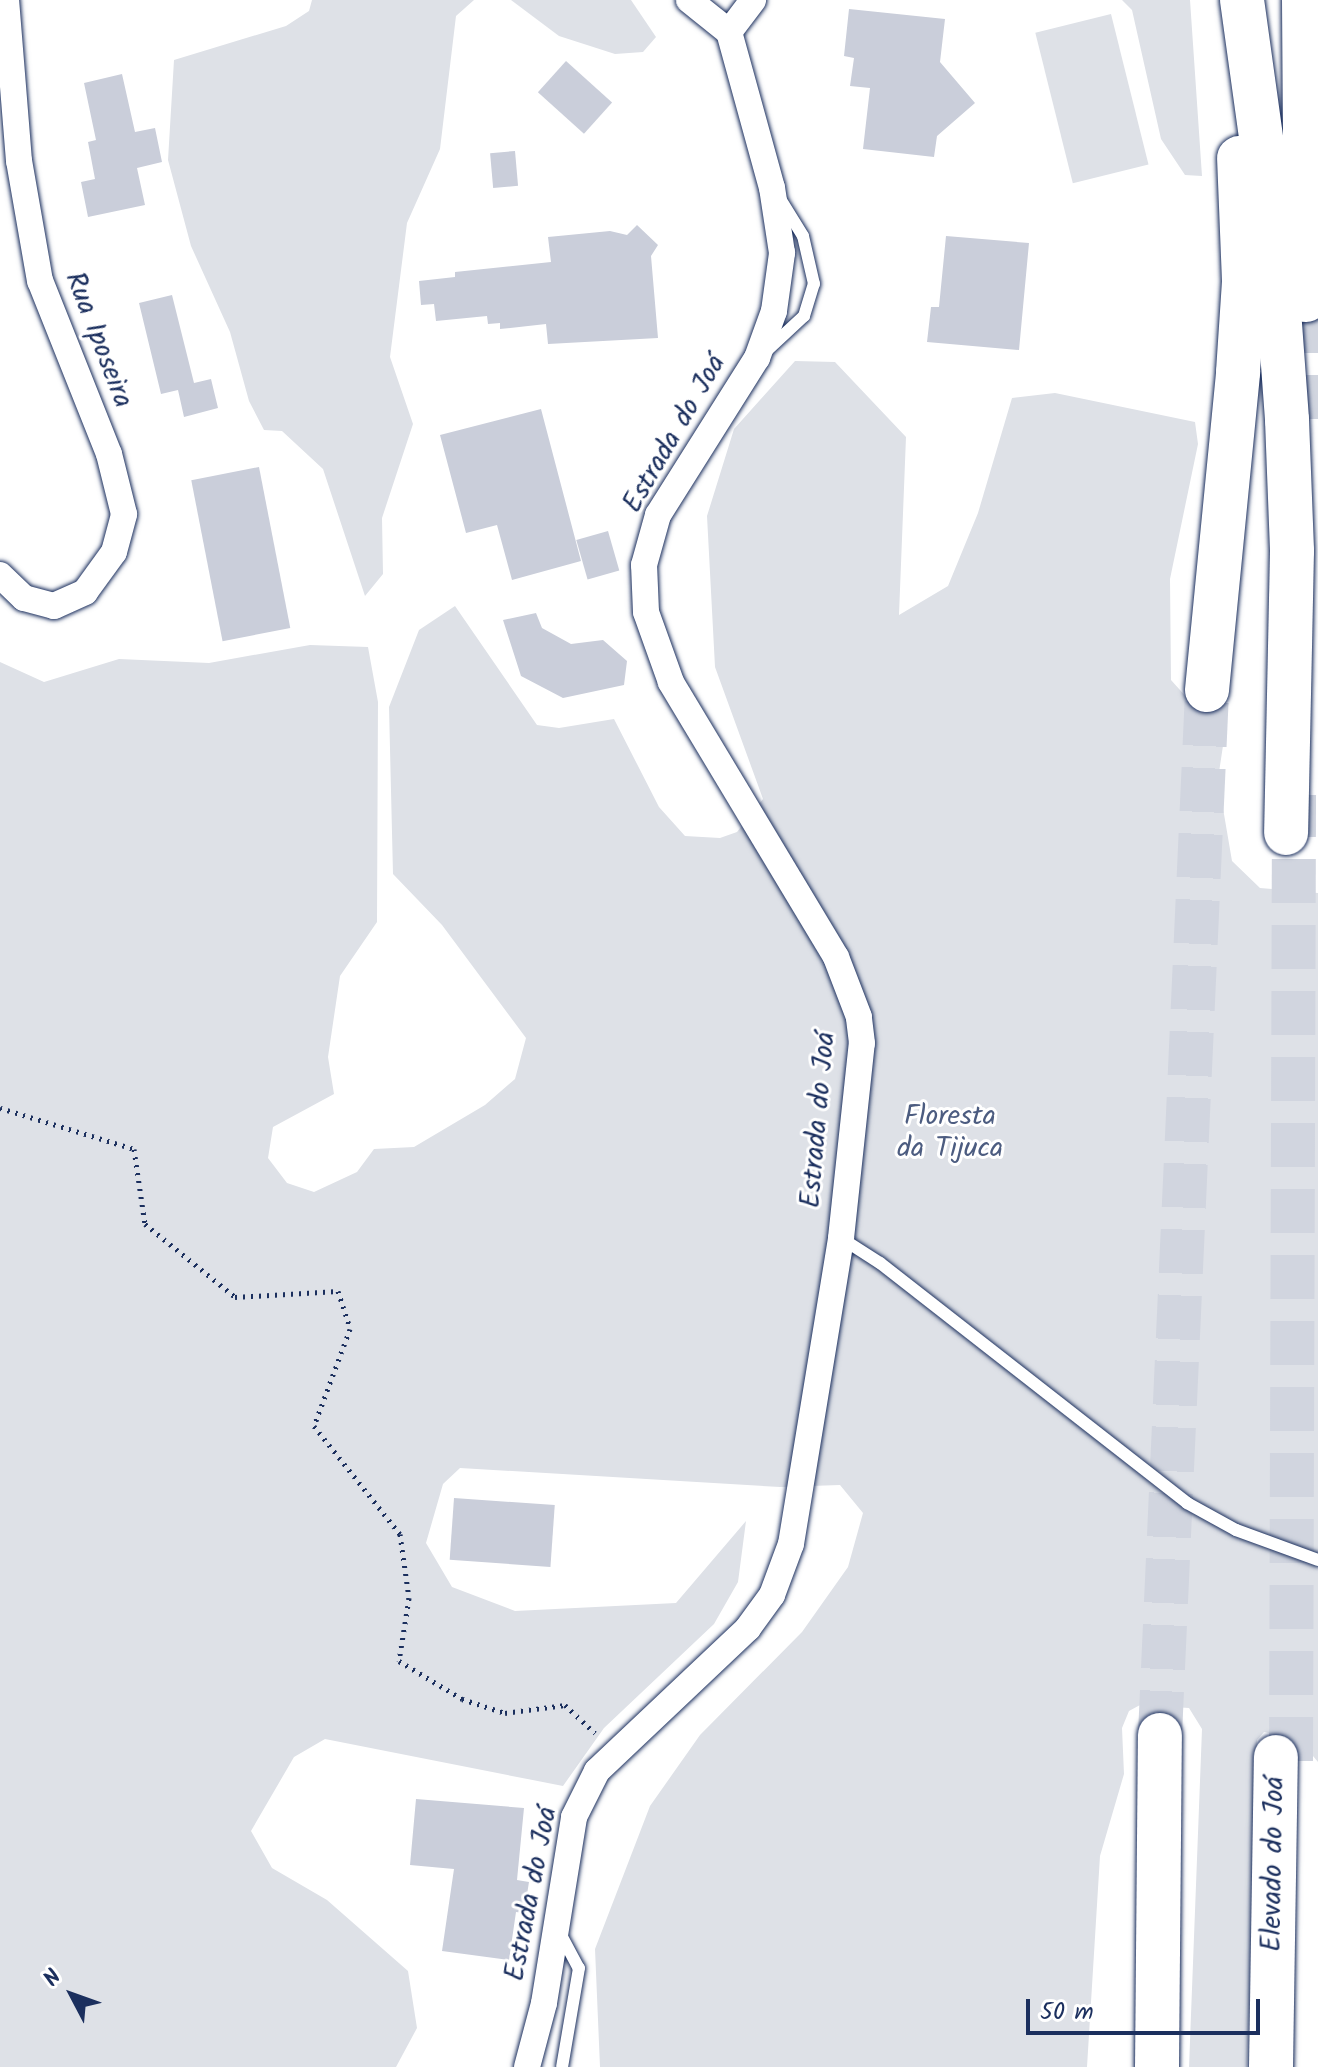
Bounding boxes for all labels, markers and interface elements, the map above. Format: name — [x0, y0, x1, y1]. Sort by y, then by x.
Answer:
street label: Rua Iposeira — [57, 267, 139, 413]
street label: Estrada do Joá — [616, 349, 734, 519]
street label: Estrada do Joá — [795, 1030, 843, 1210]
park label: Floresta da Tijuca — [897, 1100, 1003, 1166]
street label: Elevado do Joá — [1256, 1776, 1292, 1952]
street label: Estrada do Joá — [499, 1804, 565, 1984]
north arrow — [32, 1955, 112, 2035]
text: N — [36, 1962, 71, 1996]
scale bar — [1030, 1983, 1264, 2033]
text: 50 m — [1040, 1993, 1094, 2032]

